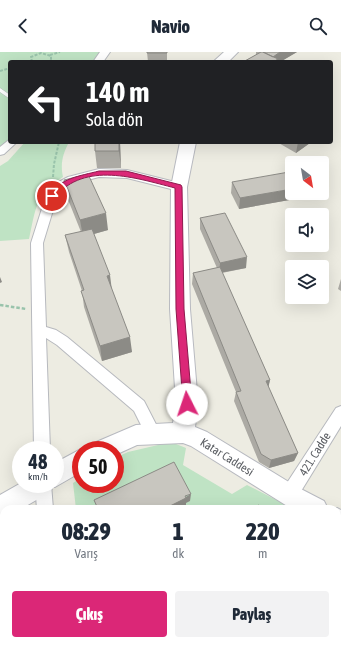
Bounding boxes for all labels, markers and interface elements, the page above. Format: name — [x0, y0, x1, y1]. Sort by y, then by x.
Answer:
icon: back — [12, 15, 34, 37]
icon: search — [307, 15, 329, 37]
text: Navio — [151, 16, 190, 37]
icon: left — [20, 76, 72, 128]
text: 140 m — [86, 76, 149, 108]
text: Sola dön — [86, 109, 143, 130]
north arrow — [285, 156, 329, 200]
map controls — [285, 156, 329, 304]
pin — [35, 179, 69, 213]
icon: arrive — [41, 185, 63, 207]
button: sound — [285, 208, 329, 252]
button: layers — [285, 260, 329, 304]
position arrow — [166, 383, 208, 425]
street label: 421. Cadde — [296, 430, 334, 478]
street label: Katar Caddesi — [198, 435, 256, 479]
speed limit sign: 50 — [72, 441, 124, 493]
text: 48 — [29, 450, 47, 473]
text: km/h — [28, 471, 48, 482]
text: 08:29 — [61, 518, 111, 545]
text: 1 — [173, 518, 184, 545]
text: 220 — [246, 518, 280, 545]
text: Varış — [74, 546, 98, 561]
text: dk — [172, 546, 184, 561]
text: m — [258, 546, 267, 561]
button: Çıkış — [12, 591, 167, 637]
button: Paylaş — [175, 591, 329, 637]

